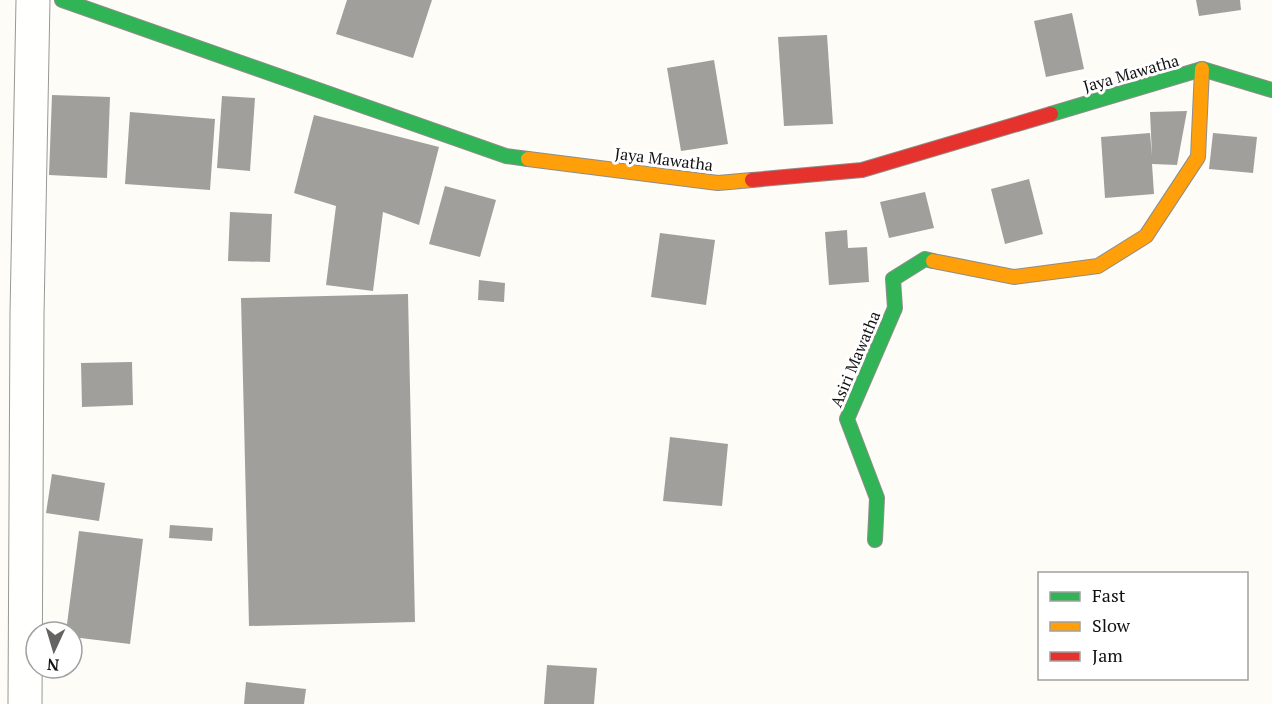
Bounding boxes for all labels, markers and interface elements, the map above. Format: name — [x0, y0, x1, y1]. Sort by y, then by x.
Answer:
street label: Jaya Mawatha — [1081, 49, 1181, 97]
street label: Jaya Mawatha — [614, 142, 714, 176]
street label: Asiri Mawatha — [825, 307, 885, 411]
legend — [1038, 572, 1248, 680]
text: Fast — [1092, 583, 1126, 607]
text: Slow — [1092, 613, 1131, 637]
north arrow — [24, 620, 84, 680]
text: Jam — [1092, 643, 1123, 667]
text: N — [46, 654, 60, 676]

